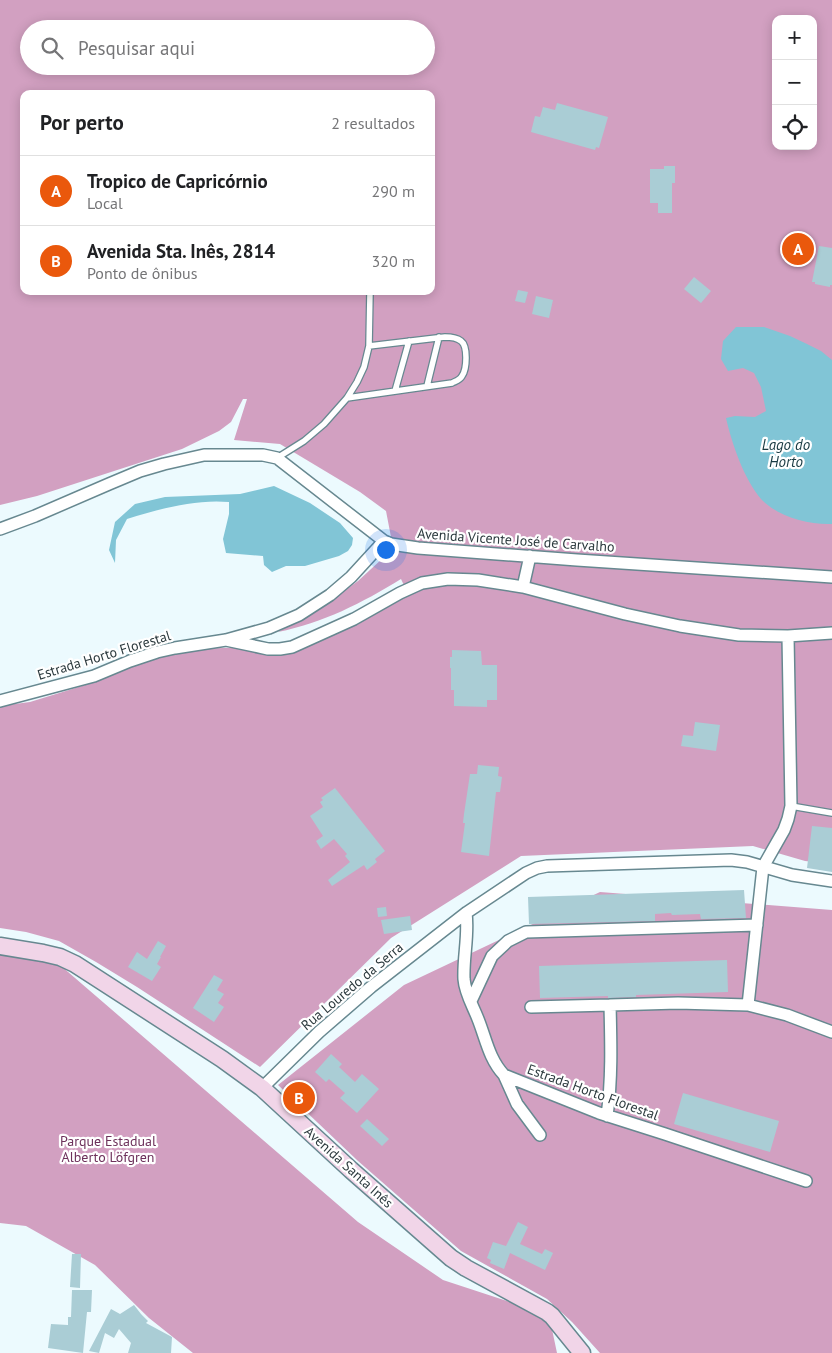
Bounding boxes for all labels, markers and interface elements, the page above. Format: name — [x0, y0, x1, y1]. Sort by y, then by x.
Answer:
map controls — [772, 15, 817, 150]
button: + — [772, 15, 817, 60]
search box — [20, 20, 435, 75]
icon: search — [38, 34, 66, 62]
text: Pesquisar aqui — [78, 36, 195, 60]
button: − — [772, 60, 817, 105]
button: locate — [772, 105, 817, 150]
text: Por perto — [40, 109, 124, 136]
text: 2 resultados — [331, 113, 415, 133]
text: Tropico de Capricórnio — [87, 169, 268, 193]
text: A — [51, 181, 61, 201]
text: 290 m — [372, 181, 415, 201]
text: Local — [87, 193, 123, 213]
pin: A — [782, 230, 814, 268]
text: Avenida Sta. Inês, 2814 — [87, 239, 275, 263]
text: B — [51, 251, 61, 271]
text: 320 m — [372, 251, 415, 271]
text: Ponto de ônibus — [87, 263, 197, 283]
water label: Lago do Horto — [762, 435, 810, 471]
street label: Avenida Vicente José de Carvalho — [417, 524, 615, 556]
your location — [373, 537, 399, 563]
street label: Estrada Horto Florestal — [35, 626, 173, 684]
street label: Rua Louredo da Serra — [297, 938, 407, 1034]
street label: Estrada Horto Florestal — [525, 1060, 661, 1124]
pin: B — [283, 1079, 315, 1117]
street label: Avenida Santa Inês — [301, 1122, 397, 1212]
park label: Parque Estadual Alberto Löfgren — [60, 1132, 156, 1166]

